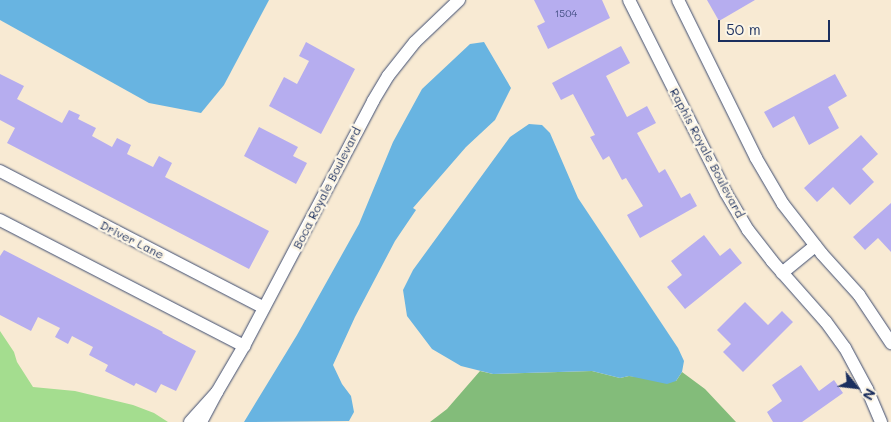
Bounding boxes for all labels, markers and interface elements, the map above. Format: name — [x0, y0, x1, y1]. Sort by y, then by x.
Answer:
house number: 1504 — [555, 8, 577, 20]
scale bar — [721, 10, 834, 42]
text: 50 m — [726, 19, 761, 39]
street label: Raphis Royale Boulevard — [667, 86, 747, 220]
street label: Boca Royale Boulevard — [290, 125, 364, 251]
street label: Driver Lane — [98, 218, 166, 262]
north arrow — [831, 362, 881, 412]
text: N — [859, 385, 880, 404]

